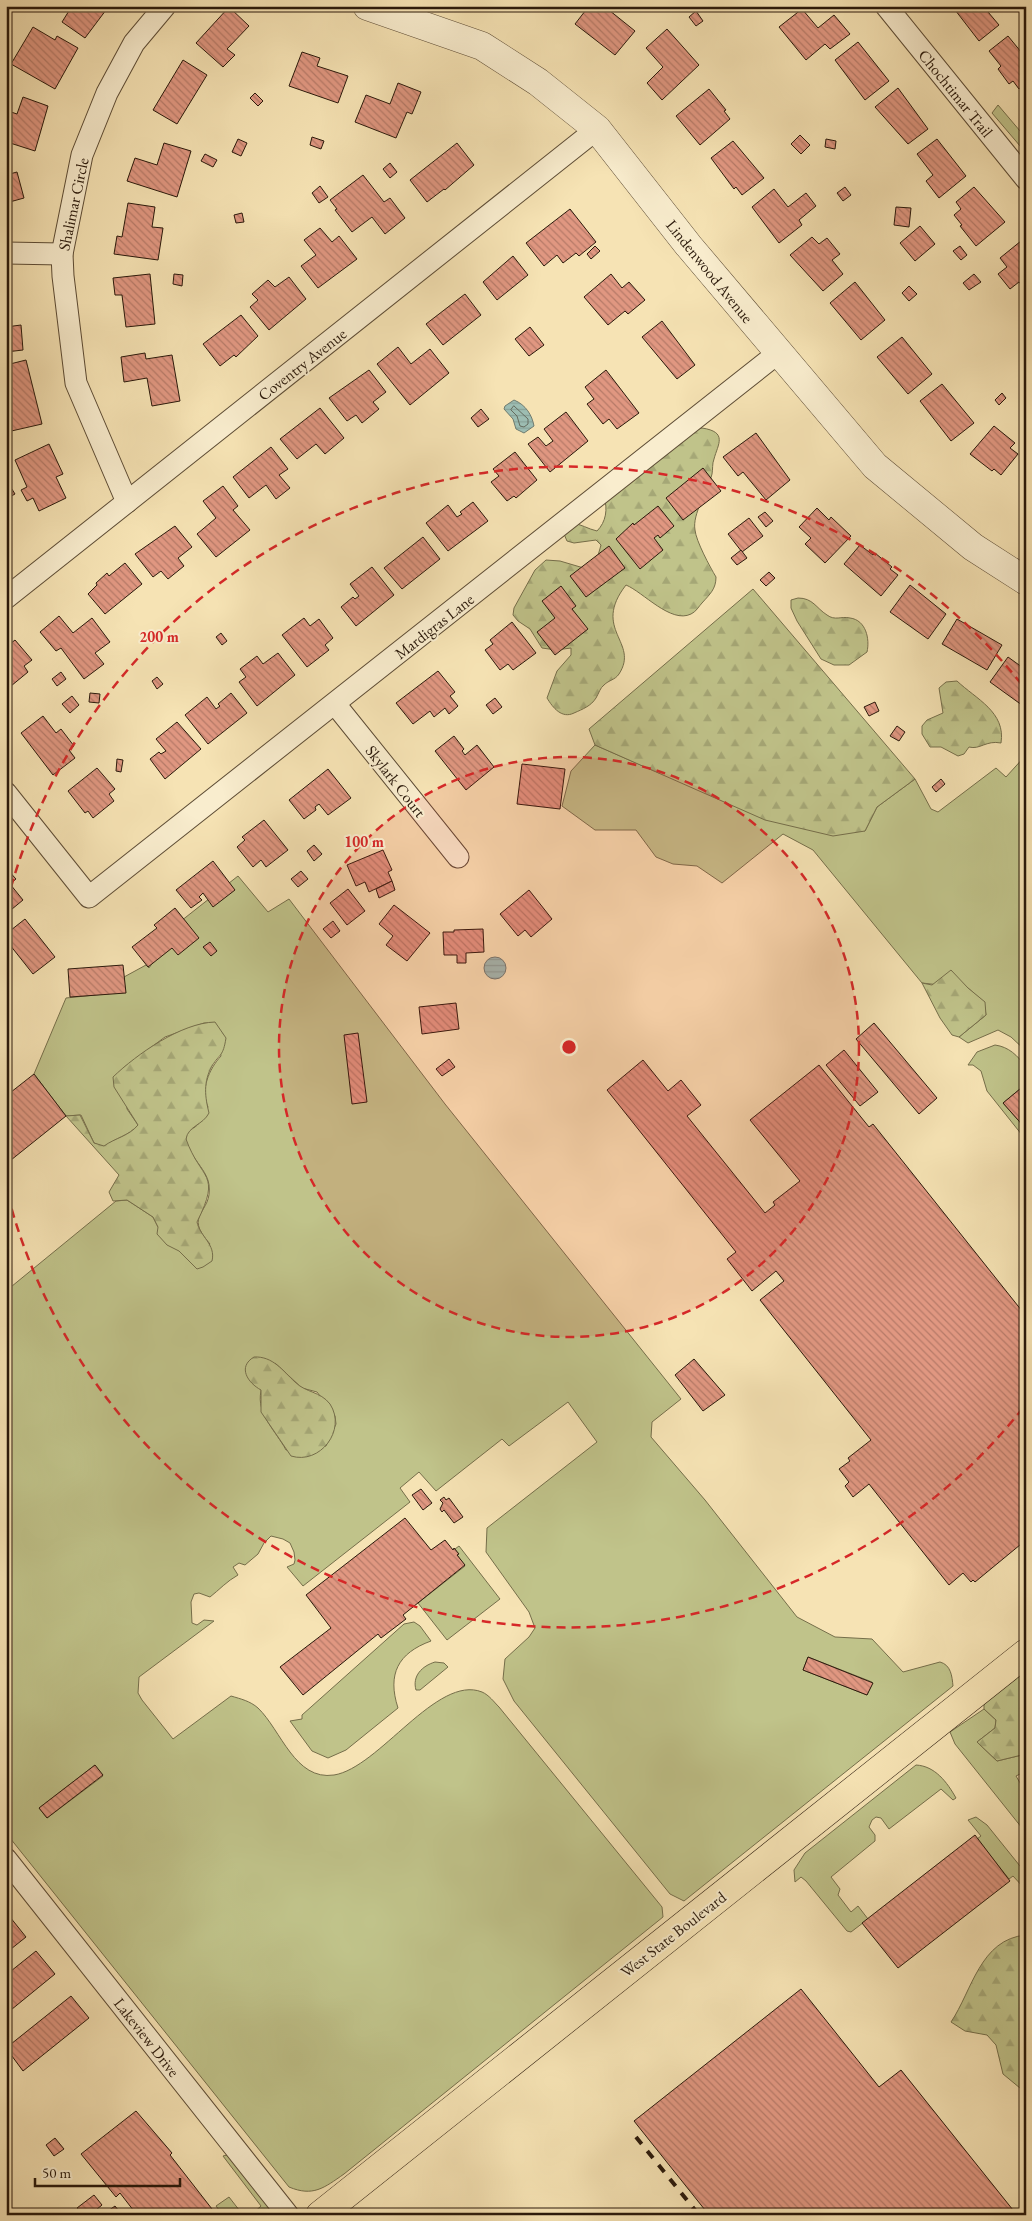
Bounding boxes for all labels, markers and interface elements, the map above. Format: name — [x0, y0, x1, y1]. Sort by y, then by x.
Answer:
street label: Chochtimar Trail — [914, 45, 998, 142]
street label: Shalimar Circle — [53, 156, 94, 252]
street label: Lindenwood Avenue — [661, 215, 758, 328]
street label: Coventry Avenue — [254, 323, 351, 406]
street label: Mardigras Lane — [390, 589, 478, 664]
text: 200 m — [139, 627, 179, 646]
street label: Skylark Court — [361, 741, 430, 822]
text: 100 m — [344, 832, 384, 851]
centre of rings — [560, 1038, 578, 1056]
street label: West State Boulevard — [616, 1886, 731, 1982]
street label: Lakeview Drive — [109, 1993, 184, 2081]
scale bar — [35, 2156, 180, 2188]
text: 50 m — [42, 2163, 71, 2182]

